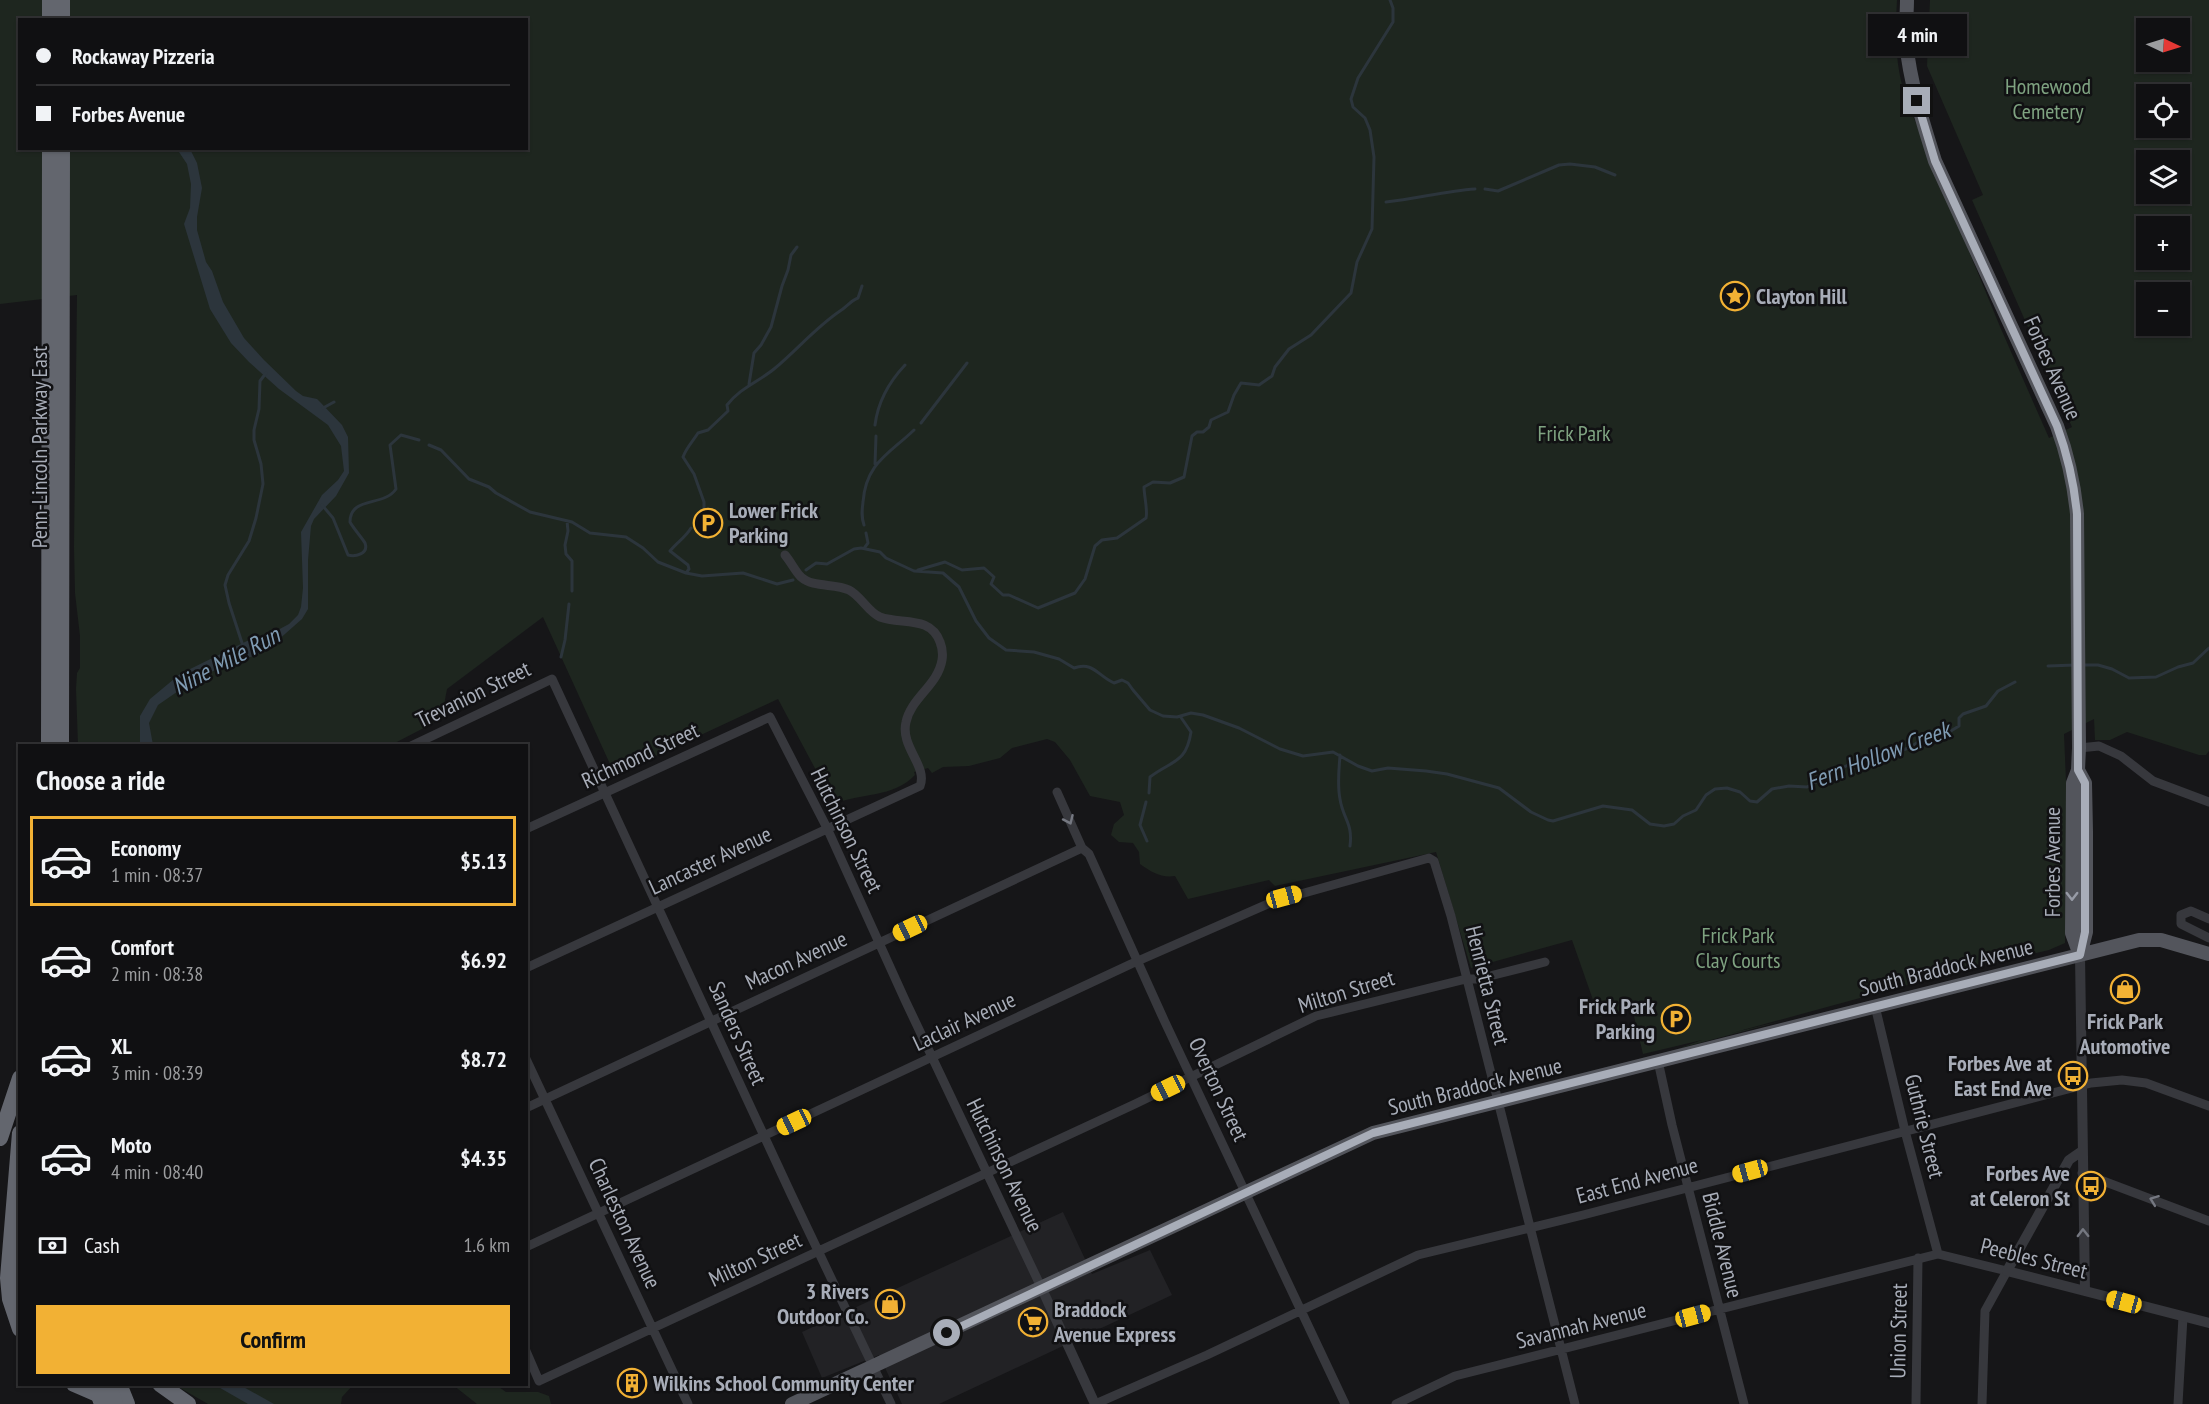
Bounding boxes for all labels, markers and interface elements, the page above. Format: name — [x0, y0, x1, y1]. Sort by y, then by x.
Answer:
callout: 4 min — [1868, 14, 1966, 56]
north arrow — [2136, 18, 2190, 72]
map controls — [2136, 18, 2190, 336]
text: 4 min — [1897, 22, 1938, 48]
text: Rockaway Pizzeria — [72, 42, 215, 70]
park label: Homewood Cemetery — [2005, 72, 2091, 125]
button: locate — [2136, 84, 2190, 138]
route end — [1903, 87, 1930, 114]
text: Forbes Avenue — [72, 100, 185, 128]
button: layers — [2136, 150, 2190, 204]
button: + — [2136, 216, 2190, 270]
place icon: Clayton Hill — [1719, 280, 1751, 312]
place label: Clayton Hill — [1756, 282, 1848, 310]
button: − — [2136, 282, 2190, 336]
street label: Forbes Avenue — [2018, 312, 2088, 424]
street label: Penn-Lincoln Parkway East — [25, 346, 53, 548]
park label: Frick Park — [1537, 419, 1611, 447]
place label: Lower Frick Parking — [729, 496, 819, 549]
parking icon: Lower Frick Parking — [692, 507, 724, 539]
water label: Nine Mile Run — [167, 619, 286, 702]
street label: Trevanion Street — [411, 654, 535, 734]
water label: Fern Hollow Creek — [1802, 713, 1957, 797]
street label: Richmond Street — [577, 716, 703, 794]
text: Choose a ride — [36, 763, 165, 797]
street label: Hutchinson Street — [805, 763, 889, 897]
street label: Forbes Avenue — [2038, 807, 2066, 917]
one-way arrow — [1062, 814, 1074, 825]
street label: Lancaster Avenue — [644, 819, 776, 901]
icon: car — [39, 834, 93, 888]
text: Economy — [111, 834, 181, 862]
text: $5.13 — [460, 847, 507, 875]
text: 1 min · 08:37 — [111, 862, 203, 888]
car — [1264, 884, 1304, 910]
one-way arrow — [2066, 891, 2078, 900]
car — [890, 912, 930, 944]
park label: Frick Park Clay Courts — [1696, 921, 1780, 974]
street label: Henrietta Street — [1460, 923, 1516, 1047]
street label: Macon Avenue — [741, 924, 851, 996]
street label: South Braddock Avenue — [1856, 932, 2036, 1002]
icon: car — [39, 933, 93, 987]
text: Comfort — [111, 933, 174, 961]
text: $6.92 — [460, 946, 507, 974]
text: 2 min · 08:38 — [111, 961, 203, 987]
street label: Milton Street — [1294, 963, 1398, 1019]
shop icon: Frick Park Automotive — [2109, 973, 2141, 1005]
street label: Sanders Street — [703, 977, 773, 1089]
street label: Laclair Avenue — [908, 985, 1020, 1057]
place label: Frick Park Parking — [1579, 992, 1656, 1045]
parking icon: Frick Park Parking — [1660, 1003, 1692, 1035]
place label: Frick Park Automotive — [2079, 1007, 2170, 1060]
icon: car — [39, 1032, 93, 1086]
text: XL — [111, 1032, 132, 1060]
street label: Overton Street — [1183, 1033, 1255, 1145]
text: $8.72 — [460, 1045, 507, 1073]
place label: Forbes Ave at East End Ave — [1948, 1049, 2053, 1102]
street label: South Braddock Avenue — [1385, 1051, 1565, 1121]
text: 3 min · 08:39 — [111, 1060, 203, 1086]
bus stop icon: Forbes Ave at East End Ave — [2057, 1060, 2089, 1092]
street label: Guthrie Street — [1899, 1071, 1951, 1181]
car — [1148, 1072, 1188, 1104]
street label: Hutchinson Avenue — [961, 1093, 1049, 1237]
car — [774, 1106, 814, 1138]
icon: car — [39, 1131, 93, 1185]
text: Moto — [111, 1131, 152, 1159]
text: $4.35 — [460, 1144, 507, 1172]
street label: East End Avenue — [1573, 1150, 1701, 1210]
street label: Charleston Avenue — [583, 1153, 667, 1293]
car — [1730, 1158, 1770, 1184]
text: 4 min · 08:40 — [111, 1159, 203, 1185]
place label: Forbes Ave at Celeron St — [1970, 1159, 2071, 1212]
bus stop icon: Forbes Ave at Celeron St — [2075, 1170, 2107, 1202]
street label: Biddle Avenue — [1696, 1189, 1750, 1301]
one-way arrow — [2149, 1195, 2160, 1208]
street label: Milton Street — [704, 1225, 806, 1293]
one-way arrow — [2077, 1228, 2090, 1237]
icon: cash — [36, 1229, 69, 1262]
text: Cash — [84, 1231, 120, 1259]
street label: Peebles Street — [1978, 1231, 2090, 1285]
text: 1.6 km — [463, 1232, 510, 1258]
place label: 3 Rivers Outdoor Co. — [777, 1277, 869, 1330]
street label: Union Street — [1883, 1283, 1913, 1379]
shop icon: 3 Rivers Outdoor Co. — [874, 1288, 906, 1320]
car — [2104, 1289, 2144, 1315]
place label: Braddock Avenue Express — [1053, 1295, 1176, 1348]
street label: Savannah Avenue — [1513, 1295, 1649, 1355]
car — [1673, 1303, 1713, 1329]
button: Confirm — [36, 1305, 510, 1374]
supermarket icon: Braddock Avenue Express — [1017, 1306, 1049, 1338]
route start — [933, 1319, 960, 1346]
building icon: Wilkins School Community Center — [616, 1367, 648, 1399]
place label: Wilkins School Community Center — [652, 1369, 914, 1397]

